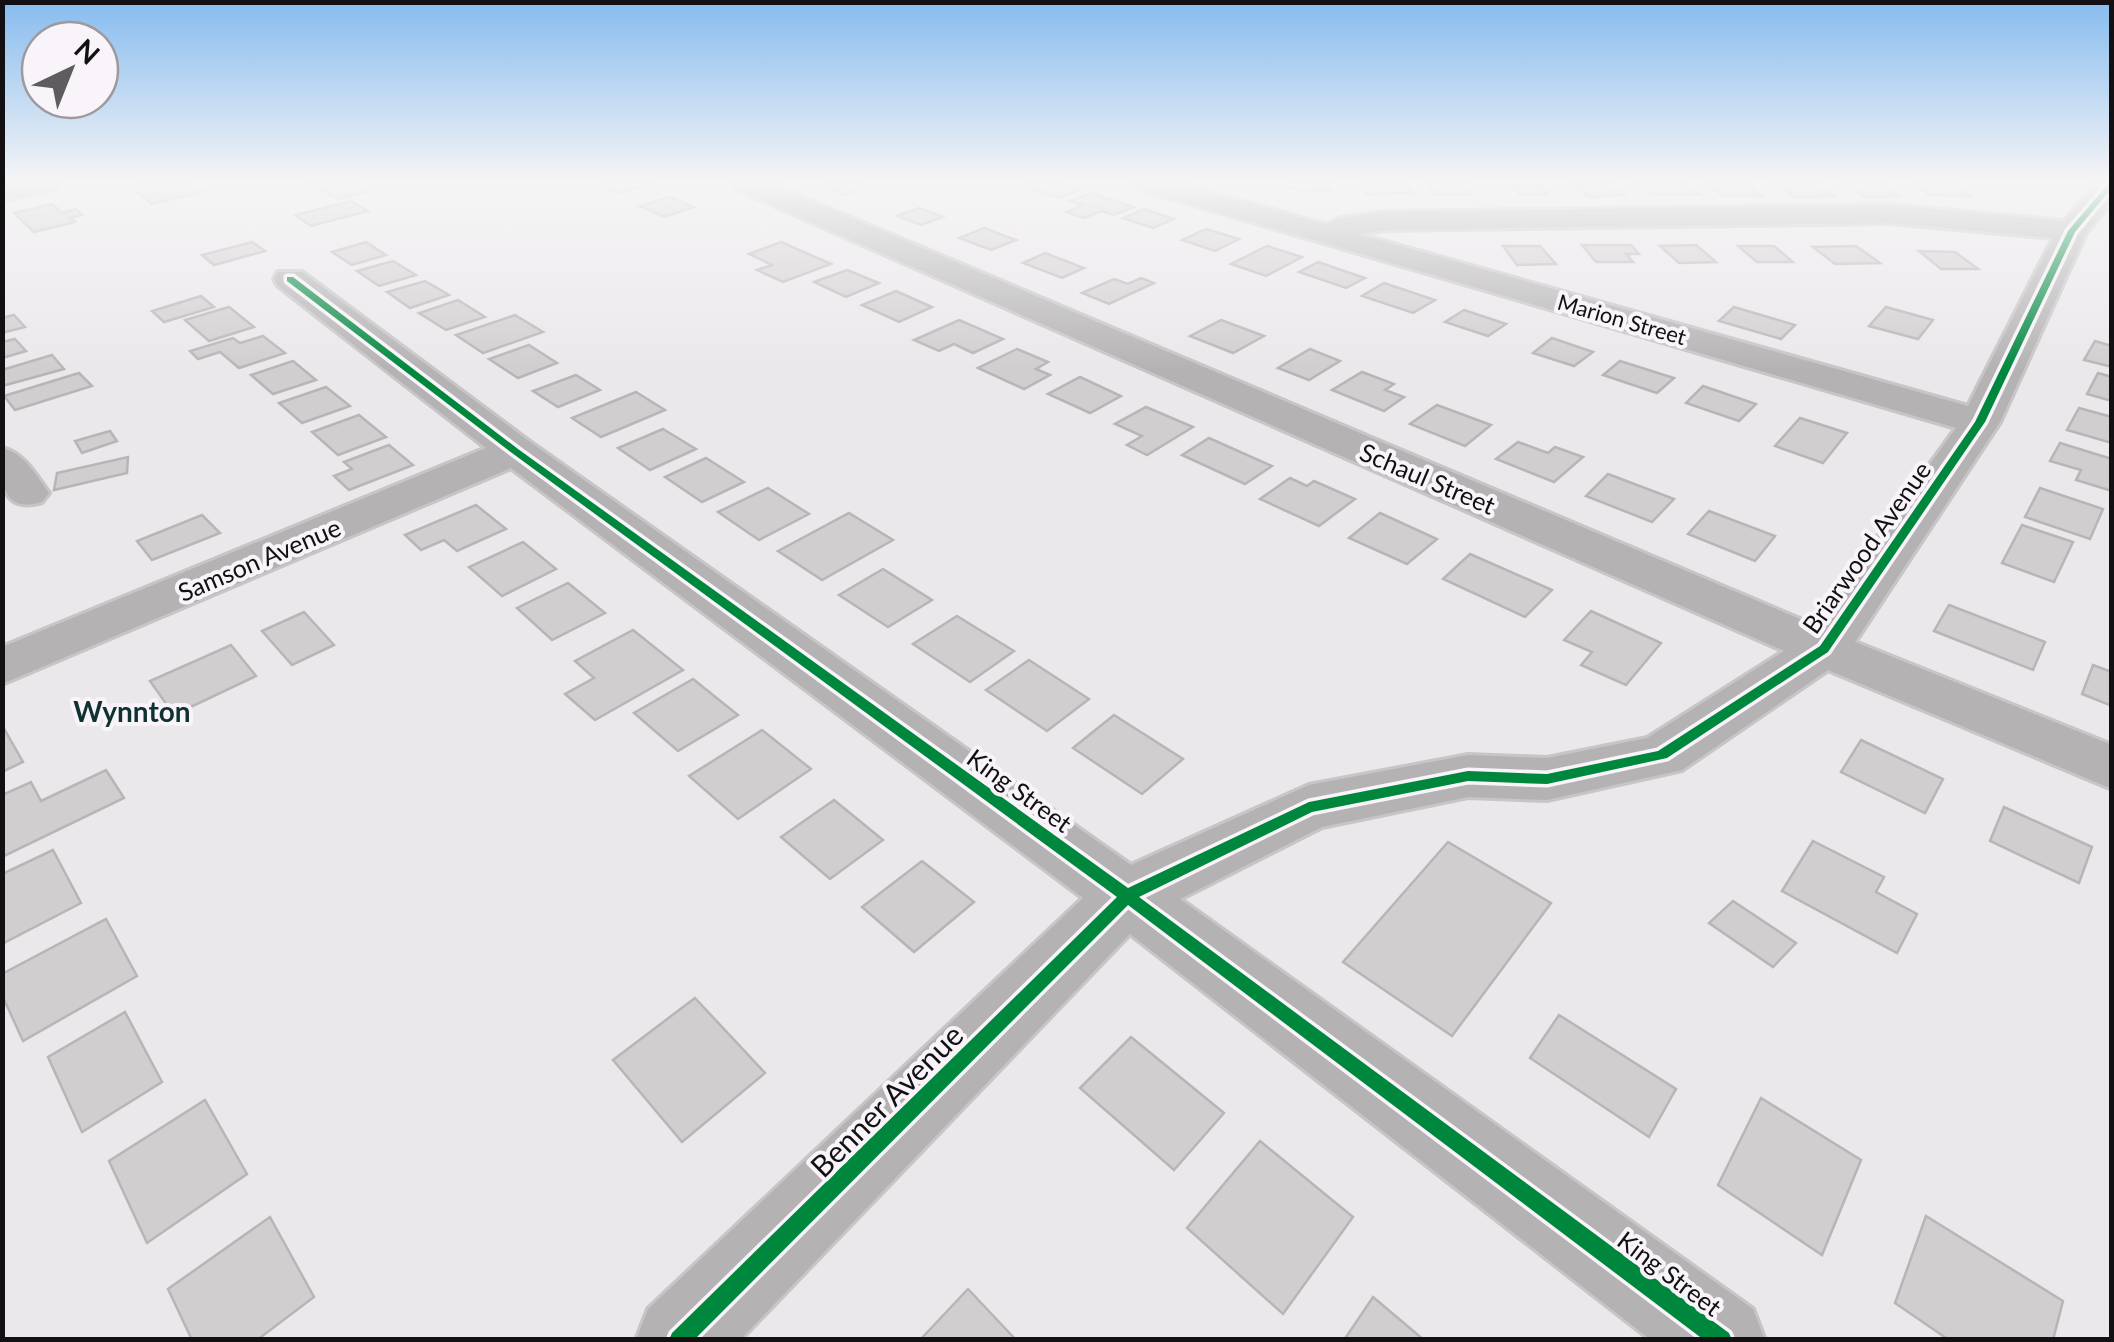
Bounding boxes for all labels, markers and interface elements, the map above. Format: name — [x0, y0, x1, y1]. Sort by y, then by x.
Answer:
north arrow — [20, 20, 120, 120]
text: N — [68, 31, 107, 71]
street label: Marion Street — [1555, 288, 1690, 350]
street label: Schaul Street — [1356, 436, 1500, 520]
street label: Briarwood Avenue — [1796, 455, 1936, 639]
street label: Samson Avenue — [173, 511, 345, 607]
district label: Wynnton — [73, 694, 191, 728]
street label: King Street — [962, 742, 1078, 838]
street label: Benner Avenue — [802, 1016, 970, 1184]
street label: King Street — [1612, 1224, 1728, 1322]

